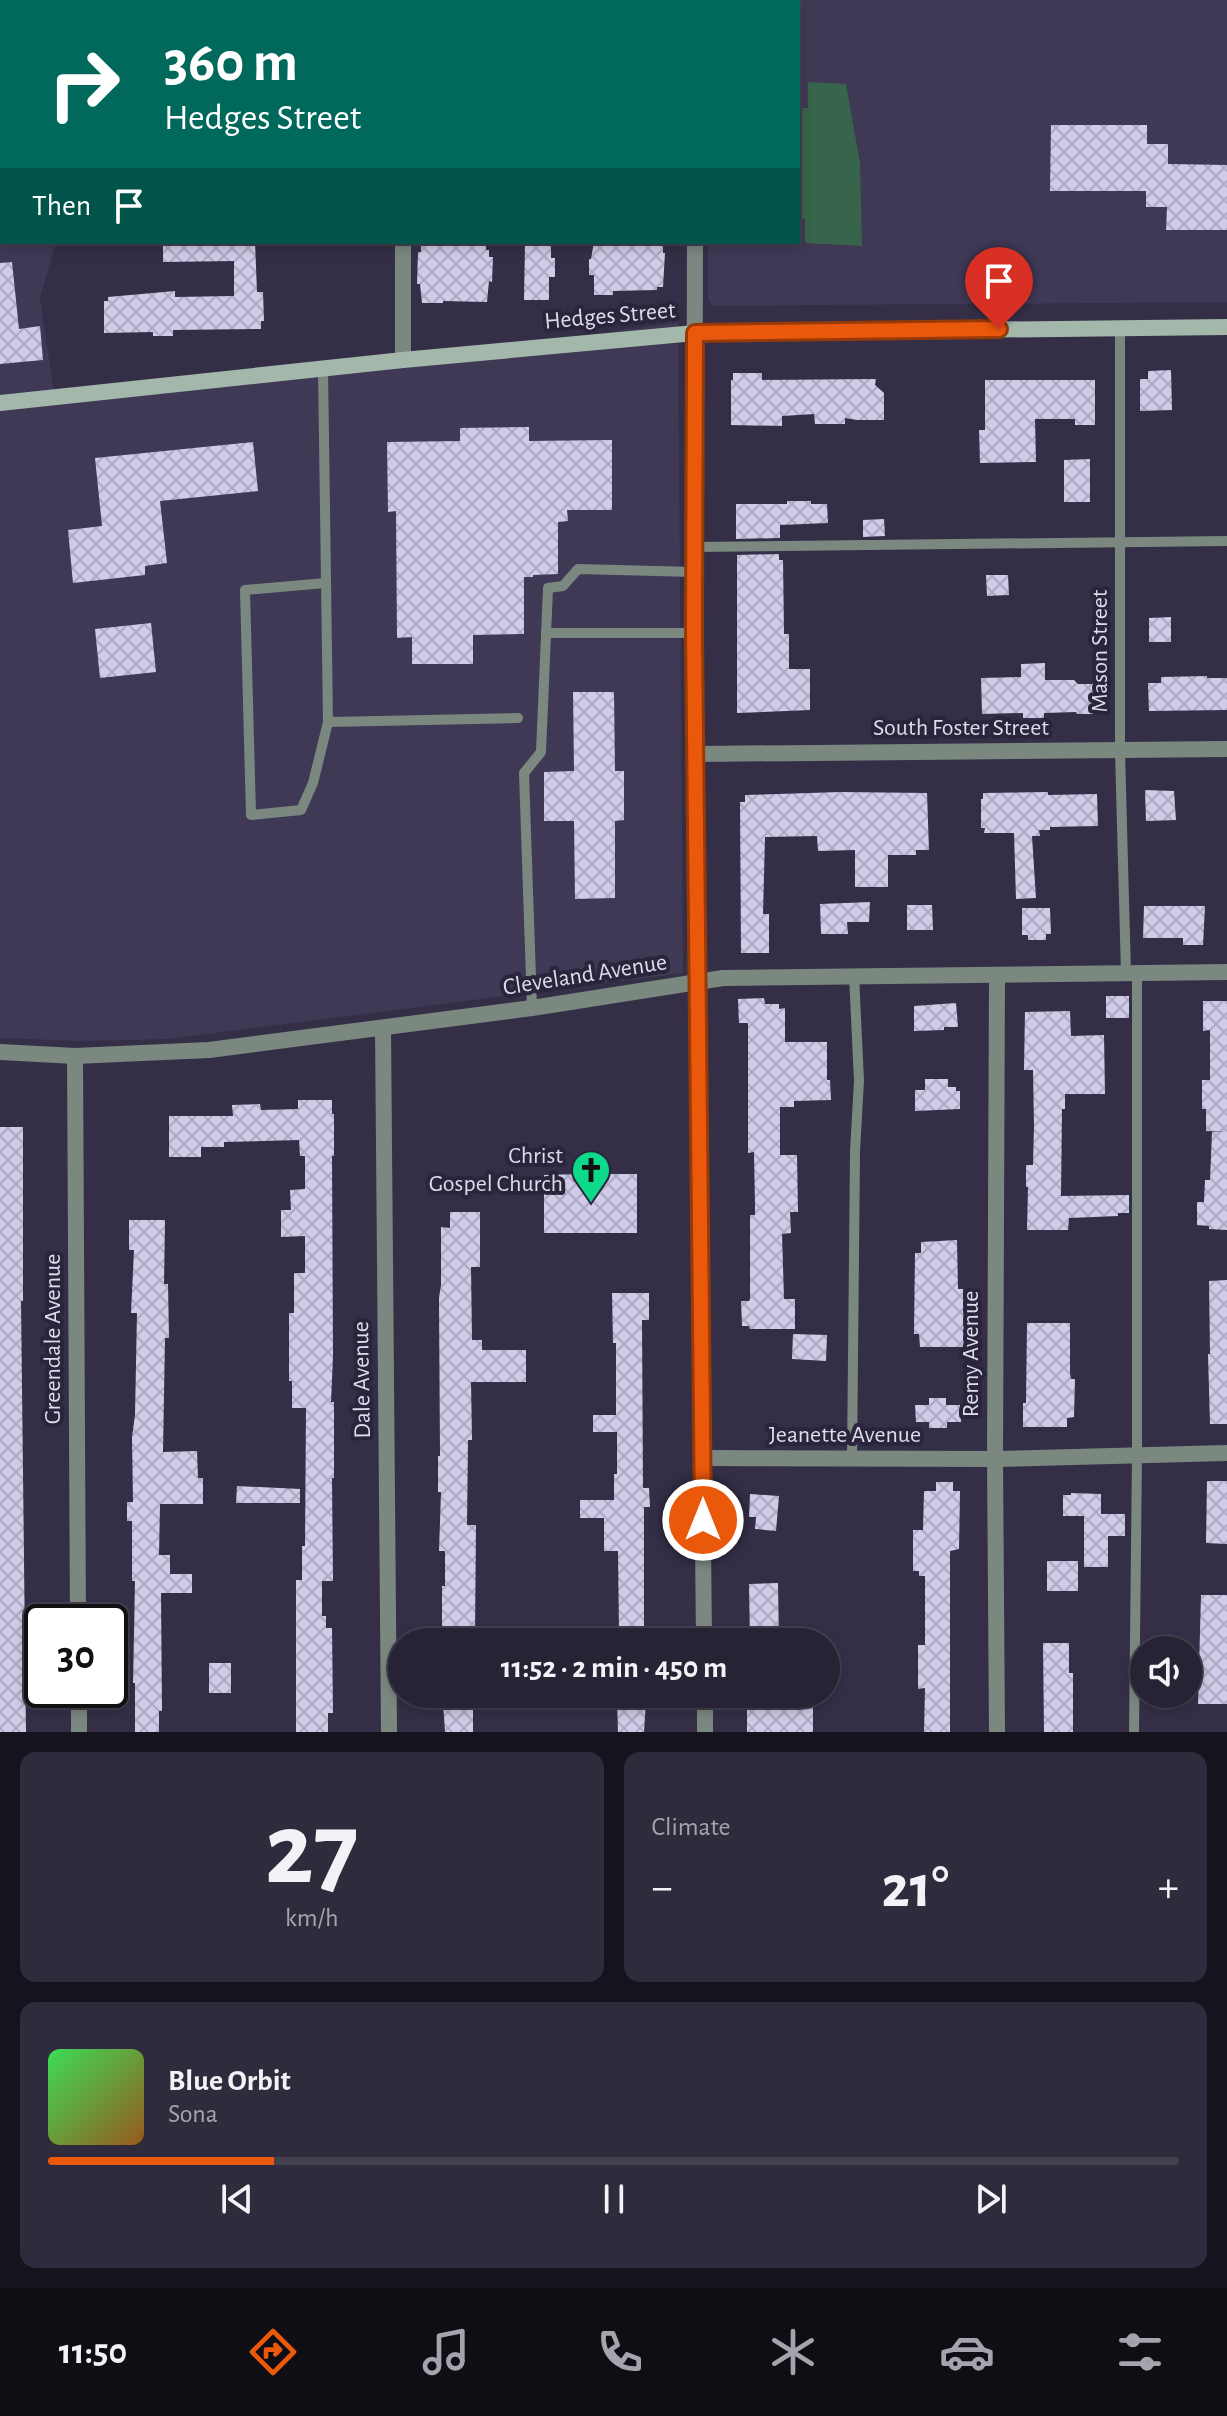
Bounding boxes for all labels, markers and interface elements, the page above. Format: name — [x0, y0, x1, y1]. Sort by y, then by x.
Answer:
icon: right — [32, 32, 136, 136]
text: 360 m — [164, 35, 298, 91]
text: Hedges Street — [164, 100, 361, 136]
icon: arrive — [107, 184, 151, 228]
text: Then — [32, 191, 91, 221]
pin — [965, 247, 1033, 329]
icon: arrive — [977, 259, 1021, 303]
street label: Hedges Street — [543, 298, 677, 334]
street label: Mason Street — [1088, 589, 1112, 713]
street label: South Foster Street — [873, 716, 1049, 740]
street label: Cleveland Avenue — [501, 950, 669, 1000]
place label: Christ Gospel Church — [429, 1144, 563, 1196]
church icon: Christ Gospel Church — [570, 1149, 612, 1204]
street label: Greendale Avenue — [41, 1254, 65, 1424]
street label: Remy Avenue — [959, 1291, 983, 1417]
street label: Dale Avenue — [349, 1321, 375, 1439]
street label: Jeanette Avenue — [769, 1423, 921, 1447]
position arrow — [661, 1478, 745, 1562]
speed limit sign: 30 — [24, 1604, 128, 1708]
map controls — [1130, 1636, 1202, 1708]
button: sound — [1130, 1636, 1202, 1708]
text: 11:52 · 2 min · 450 m — [501, 1653, 727, 1683]
text: 27 — [265, 1799, 359, 1903]
text: Climate — [652, 1814, 730, 1840]
text: 21° — [882, 1858, 949, 1918]
text: − — [652, 1866, 673, 1910]
text: + — [1158, 1866, 1179, 1910]
text: km/h — [285, 1905, 339, 1931]
text: Blue Orbit — [168, 2066, 291, 2096]
text: Sona — [168, 2101, 218, 2127]
icon: previous — [215, 2177, 259, 2221]
icon: pause — [592, 2177, 636, 2221]
icon: next — [969, 2177, 1013, 2221]
icon: directions — [245, 2324, 301, 2380]
icon: music — [418, 2324, 474, 2380]
icon: phone — [592, 2324, 648, 2380]
icon: climate — [765, 2324, 821, 2380]
icon: car — [939, 2324, 995, 2380]
icon: filters — [1112, 2324, 1168, 2380]
text: 11:50 — [59, 2334, 127, 2370]

